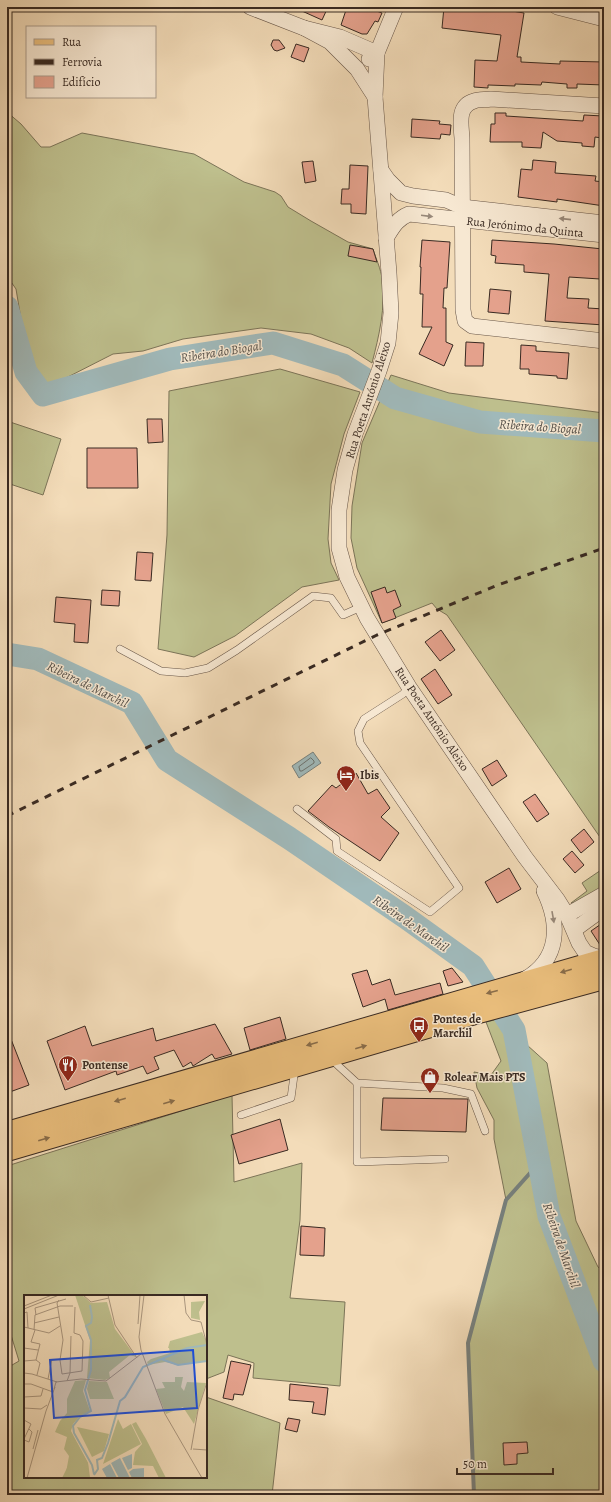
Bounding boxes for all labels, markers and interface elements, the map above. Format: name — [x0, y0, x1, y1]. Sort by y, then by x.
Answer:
legend — [26, 26, 156, 98]
text: Rua — [62, 34, 81, 50]
text: Ferrovia — [62, 54, 103, 70]
text: Edifício — [62, 74, 100, 90]
one-way arrow — [421, 213, 434, 219]
street label: Rua Jerónimo da Quinta — [466, 213, 585, 241]
one-way arrow — [559, 215, 571, 222]
water label: Ribeira do Biogal — [179, 337, 264, 366]
street label: Rua Poeta António Aleixo — [341, 339, 395, 461]
water label: Ribeira do Biogal — [498, 415, 582, 438]
water label: Ribeira de Marchil — [44, 657, 132, 712]
street label: Rua Poeta António Aleixo — [391, 664, 473, 774]
hotel icon: Ibis — [335, 764, 357, 792]
place label: Ibis — [360, 767, 379, 783]
water label: Ribeira de Marchil — [370, 891, 452, 956]
one-way arrow — [550, 911, 556, 923]
one-way arrow — [560, 968, 572, 974]
one-way arrow — [485, 989, 497, 995]
place label: Pontes de Marchil — [433, 1011, 481, 1041]
bus stop icon: Pontes de Marchil — [408, 1015, 430, 1043]
one-way arrow — [306, 1041, 318, 1047]
one-way arrow — [356, 1044, 368, 1050]
restaurant icon: Pontense — [57, 1054, 79, 1082]
place label: Pontense — [82, 1057, 129, 1073]
shop icon: Rolear Mais PTS — [419, 1066, 441, 1094]
place label: Rolear Mais PTS — [444, 1069, 526, 1085]
one-way arrow — [114, 1097, 126, 1103]
one-way arrow — [163, 1099, 176, 1105]
one-way arrow — [39, 1136, 51, 1142]
water label: Ribeira de Marchil — [539, 1201, 584, 1290]
inset map — [24, 1295, 207, 1478]
scale bar — [457, 1450, 553, 1476]
text: 50 m — [463, 1456, 487, 1472]

